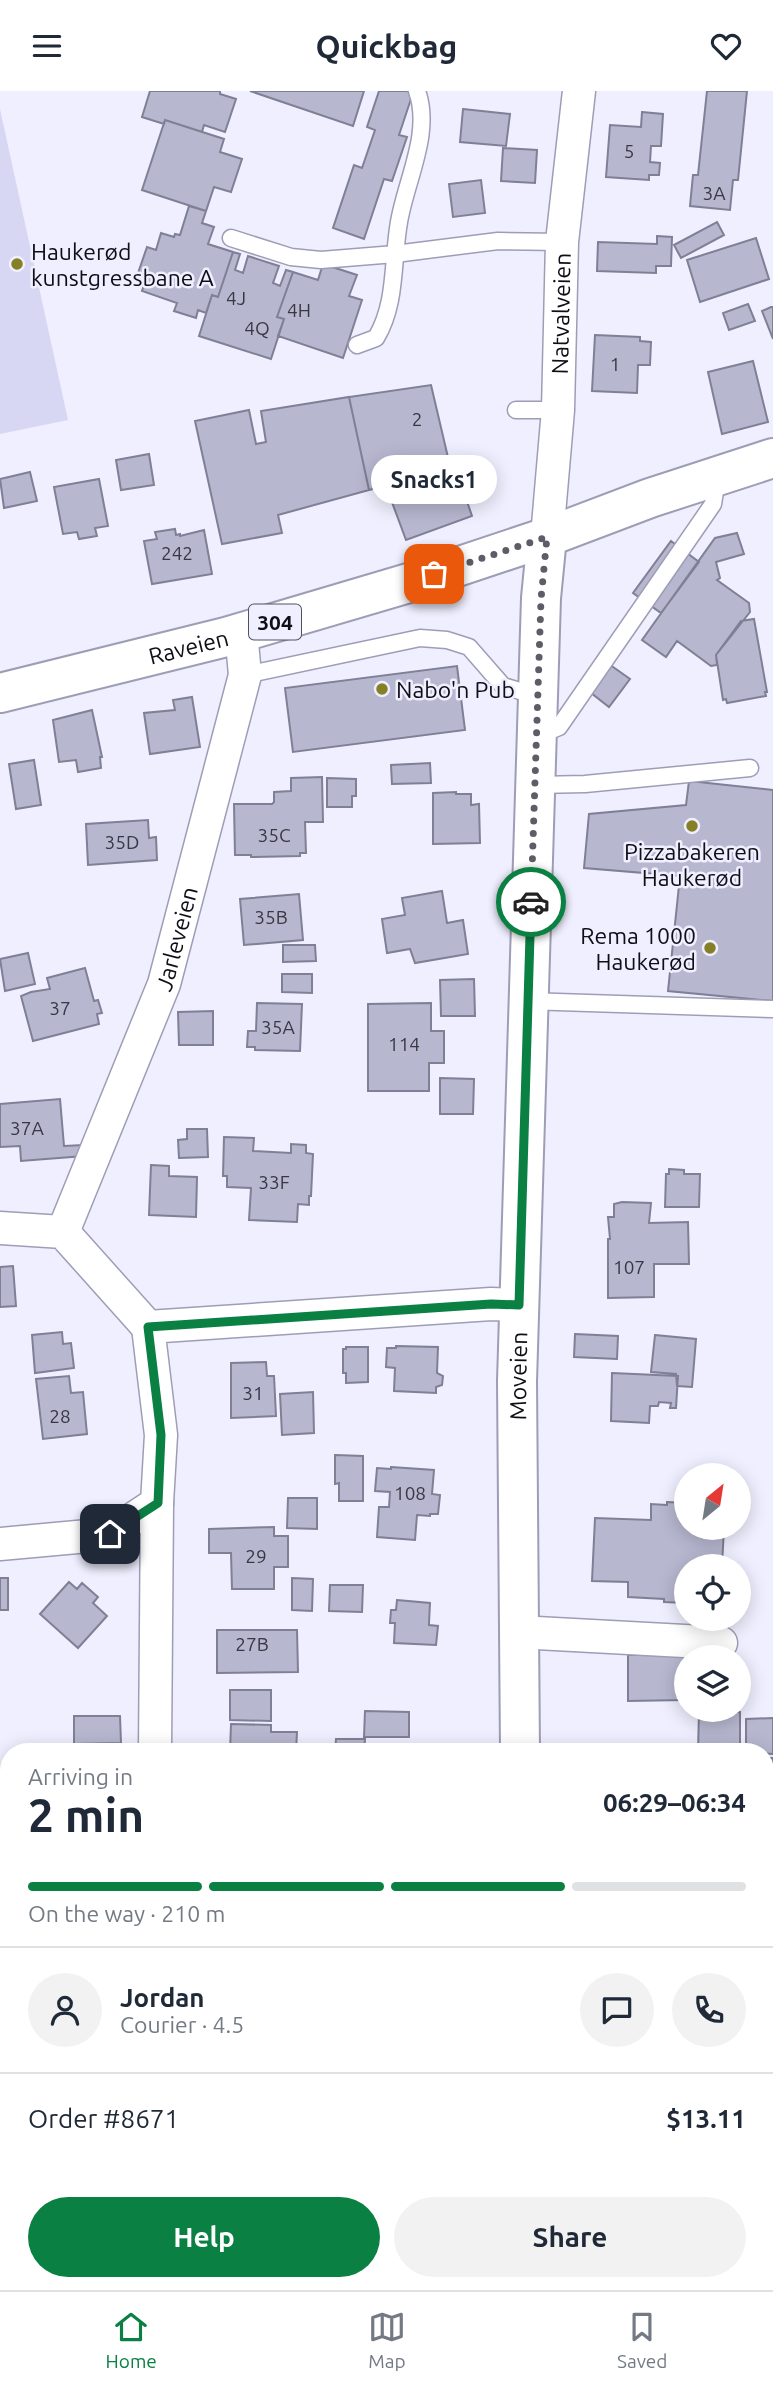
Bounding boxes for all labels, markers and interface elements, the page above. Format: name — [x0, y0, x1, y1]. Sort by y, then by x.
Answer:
icon: menu — [28, 27, 66, 65]
icon: heart — [707, 27, 745, 65]
text: Quickbag — [316, 28, 457, 64]
house number: 5 — [624, 140, 634, 162]
house number: 3A — [702, 182, 726, 204]
place label: Haukerød kunstgressbane A — [31, 239, 214, 290]
street label: Natvalveien — [546, 252, 574, 375]
marker: Haukerød kunstgressbane A — [9, 256, 25, 272]
house number: 4J — [226, 287, 246, 309]
house number: 4H — [287, 299, 311, 321]
house number: 4Q — [244, 317, 270, 339]
house number: 1 — [610, 353, 620, 375]
house number: 2 — [412, 408, 422, 430]
callout: Snacks1 — [371, 455, 497, 504]
text: Snacks1 — [390, 467, 478, 492]
house number: 242 — [161, 542, 193, 564]
pin — [404, 544, 464, 604]
icon: bag — [415, 555, 453, 593]
road number: 304 — [249, 605, 301, 639]
street label: Raveien — [146, 624, 231, 668]
place label: Nabo'n Pub — [396, 677, 515, 702]
marker: Nabo'n Pub — [374, 681, 390, 697]
marker: Pizzabakeren Haukerød — [684, 818, 700, 834]
house number: 35C — [257, 824, 291, 846]
house number: 35D — [105, 831, 139, 853]
place label: Pizzabakeren Haukerød — [624, 839, 760, 890]
courier — [496, 867, 566, 937]
icon: car — [512, 883, 550, 921]
street label: Jarleveien — [150, 884, 201, 994]
house number: 35B — [254, 906, 288, 928]
place label: Rema 1000 Haukerød — [580, 923, 696, 974]
marker: Rema 1000 Haukerød — [702, 940, 718, 956]
house number: 37 — [49, 997, 71, 1019]
house number: 35A — [261, 1016, 296, 1038]
house number: 114 — [388, 1033, 420, 1055]
house number: 37A — [10, 1117, 45, 1139]
house number: 33F — [258, 1171, 290, 1193]
house number: 107 — [613, 1256, 645, 1278]
street label: Moveien — [504, 1331, 531, 1420]
house number: 31 — [242, 1382, 264, 1404]
house number: 28 — [49, 1405, 71, 1427]
north arrow — [674, 1463, 751, 1540]
map controls — [674, 1463, 751, 1722]
house number: 108 — [394, 1482, 426, 1504]
pin — [80, 1504, 140, 1564]
icon: home — [91, 1515, 129, 1553]
house number: 29 — [245, 1545, 267, 1567]
button: locate — [674, 1554, 751, 1631]
house number: 27B — [235, 1633, 269, 1655]
button: layers — [674, 1645, 751, 1722]
text: Arriving in — [28, 1764, 133, 1789]
text: 06:29–06:34 — [603, 1788, 746, 1817]
text: 2 min — [28, 1789, 144, 1841]
text: On the way · 210 m — [28, 1901, 225, 1926]
button: person — [28, 1973, 102, 2047]
button: chat — [580, 1973, 654, 2047]
button: phone — [672, 1973, 746, 2047]
text: Jordan — [120, 1983, 205, 2012]
text: Courier · 4.5 — [120, 2012, 244, 2037]
text: Order #8671 — [28, 2104, 179, 2133]
text: $13.11 — [666, 2104, 746, 2133]
button: Help — [28, 2197, 380, 2277]
button: Share — [394, 2197, 746, 2277]
tab: Home — [106, 2308, 157, 2372]
tab: Map — [368, 2308, 406, 2372]
tab: Saved — [617, 2308, 667, 2372]

